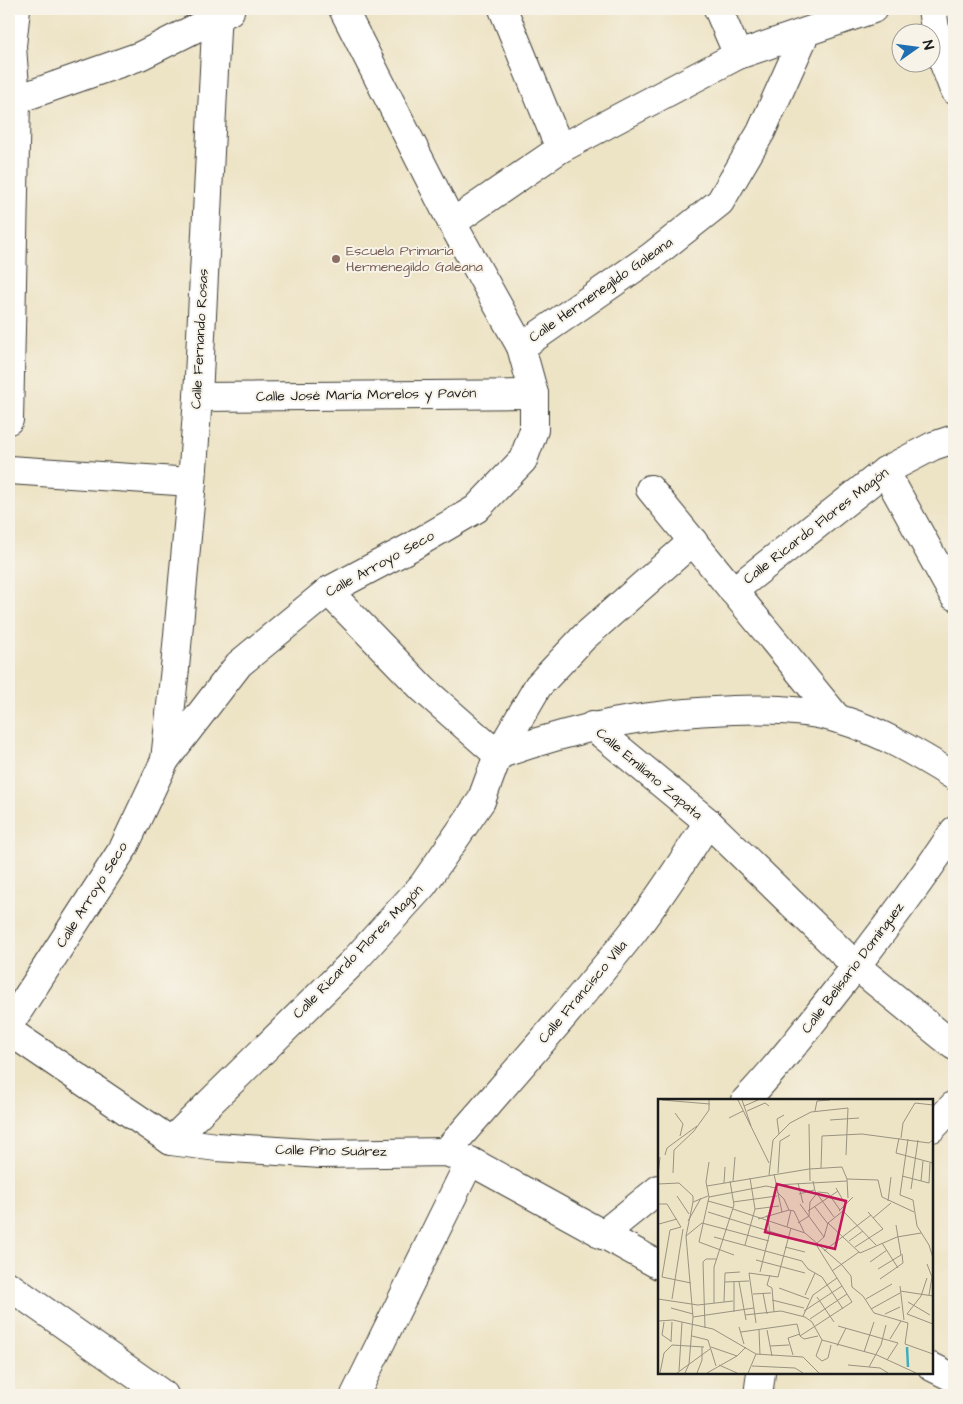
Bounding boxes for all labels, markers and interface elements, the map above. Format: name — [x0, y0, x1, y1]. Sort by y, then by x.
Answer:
north arrow — [890, 22, 940, 72]
text: N — [917, 38, 938, 52]
street label: Calle Hermenegildo Galeana — [525, 233, 677, 347]
place label: Escuela Primaria Hermenegildo Galeana — [346, 241, 483, 277]
marker: Escuela Primaria Hermenegildo Galeana — [330, 253, 342, 265]
street label: Calle Fernando Rosas — [186, 268, 214, 410]
street label: Calle José María Morelos y Pavón — [256, 383, 476, 407]
street label: Calle Ricardo Flores Magón — [739, 463, 893, 589]
street label: Calle Arroyo Seco — [322, 526, 438, 602]
street label: Calle Emiliano Zapata — [591, 723, 707, 825]
street label: Calle Arroyo Seco — [51, 838, 133, 952]
street label: Calle Ricardo Flores Magón — [288, 880, 428, 1024]
street label: Calle Belisario Domínguez — [797, 898, 909, 1038]
street label: Calle Francisco Villa — [534, 936, 632, 1048]
inset map — [658, 1099, 933, 1374]
street label: Calle Pino Suárez — [275, 1140, 387, 1162]

